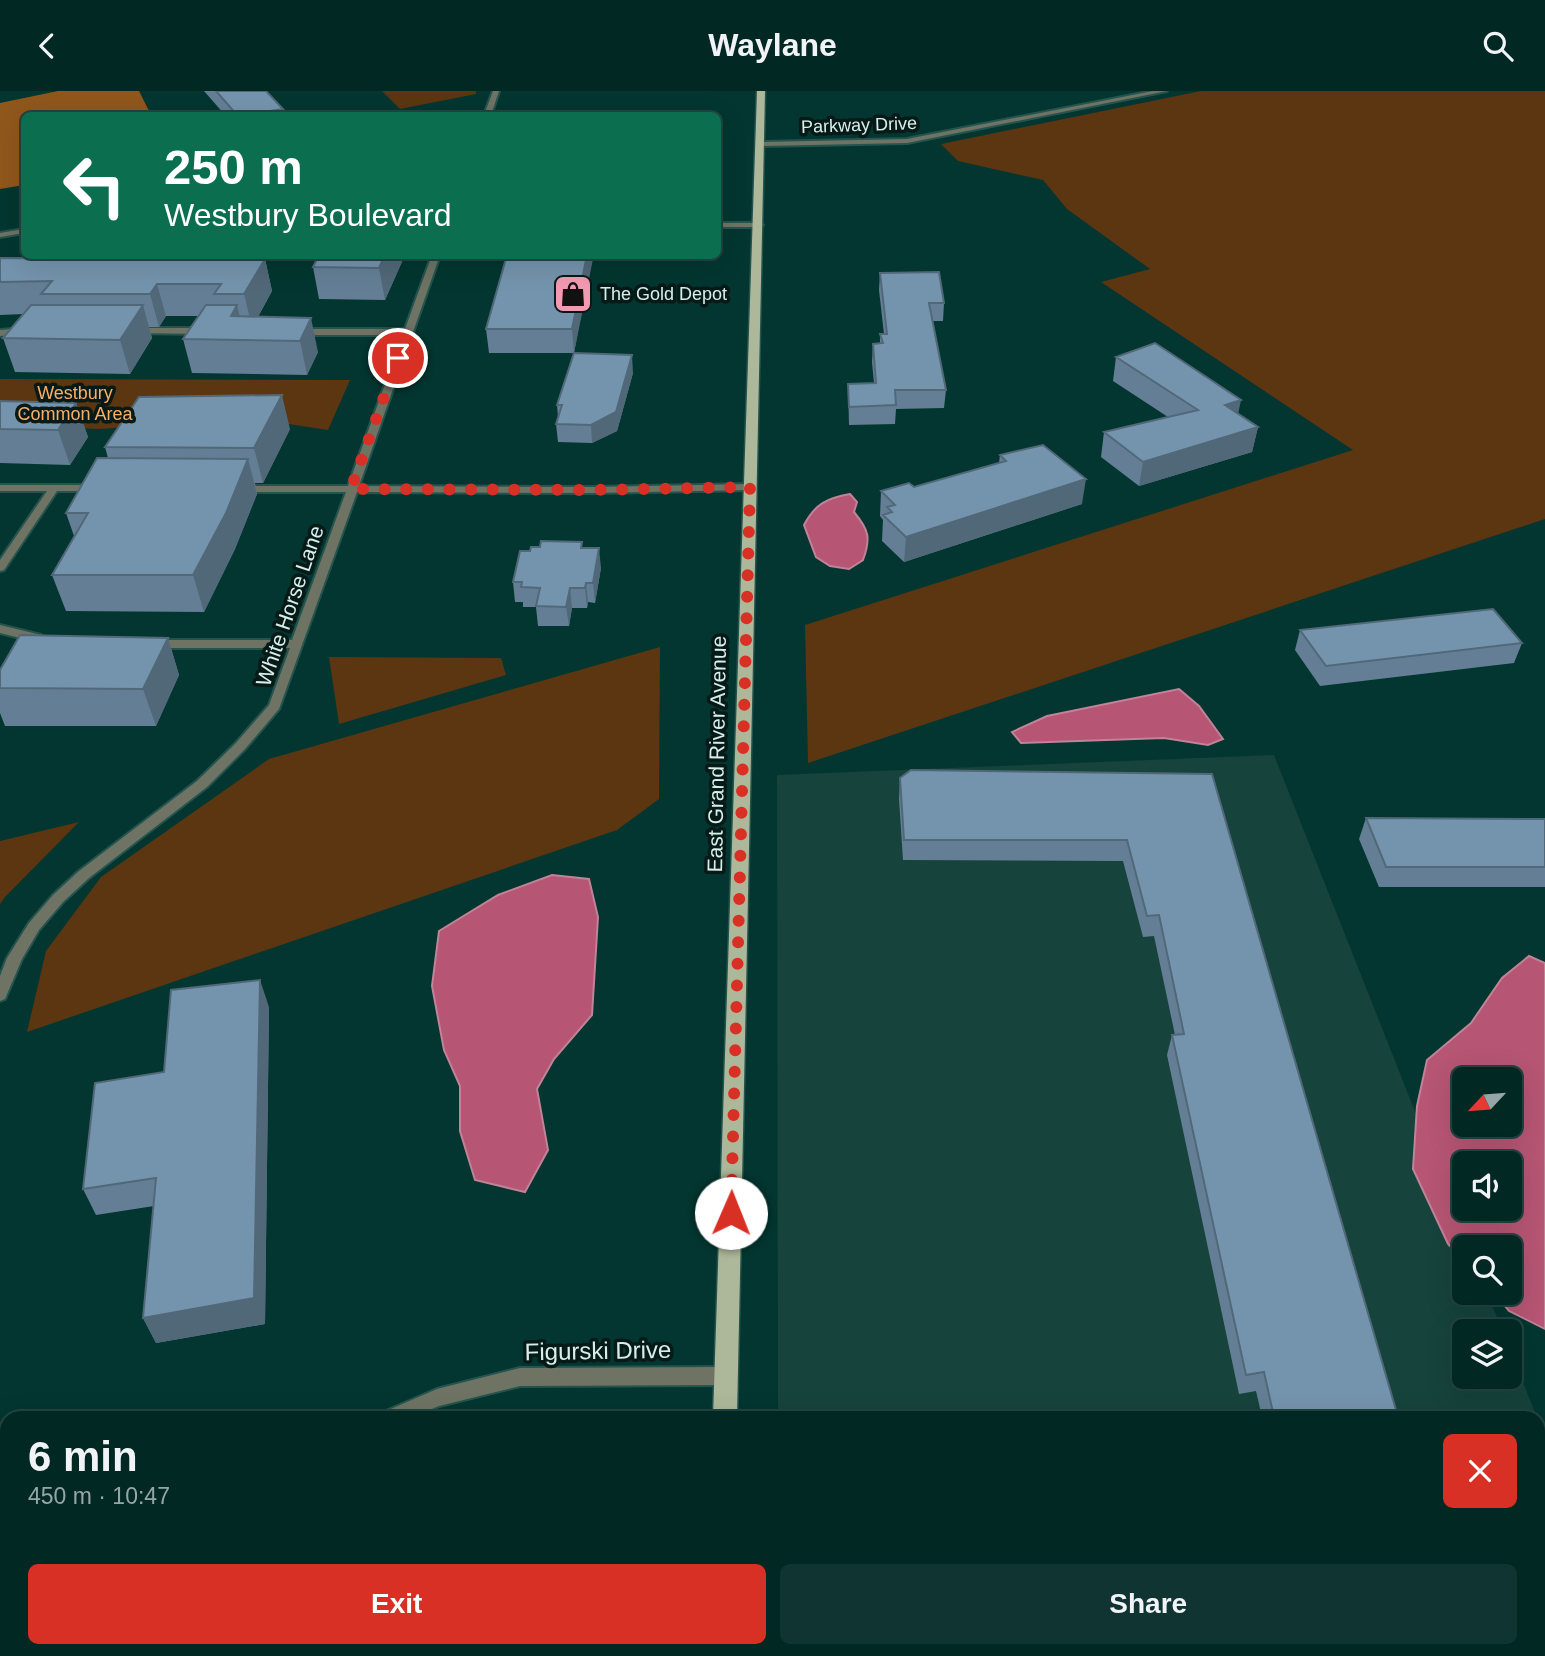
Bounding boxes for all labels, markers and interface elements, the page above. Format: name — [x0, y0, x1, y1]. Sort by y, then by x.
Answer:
icon: back — [28, 27, 66, 65]
text: Waylane — [708, 27, 837, 63]
icon: search — [1479, 27, 1517, 65]
street label: Parkway Drive — [801, 113, 917, 137]
icon: left — [49, 140, 140, 231]
text: 250 m — [164, 140, 303, 194]
text: Westbury Boulevard — [164, 197, 452, 233]
shop icon: The Gold Depot — [552, 273, 594, 315]
place label: The Gold Depot — [600, 284, 727, 304]
pin — [368, 328, 428, 388]
icon: arrive — [379, 339, 417, 377]
park label: Westbury Common Area — [17, 383, 134, 424]
street label: White Horse Lane — [251, 523, 328, 689]
street label: East Grand River Avenue — [703, 636, 730, 872]
north arrow — [1452, 1067, 1522, 1137]
map controls — [1452, 1067, 1522, 1389]
button: sound — [1452, 1151, 1522, 1221]
position arrow — [694, 1176, 768, 1250]
button: search — [1452, 1235, 1522, 1305]
button: layers — [1452, 1319, 1522, 1389]
street label: Figurski Drive — [524, 1336, 672, 1365]
text: 6 min — [28, 1433, 138, 1480]
button: close — [1443, 1434, 1517, 1508]
text: 450 m · 10:47 — [28, 1483, 170, 1509]
button: Exit — [28, 1564, 766, 1644]
button: Share — [780, 1564, 1517, 1644]

